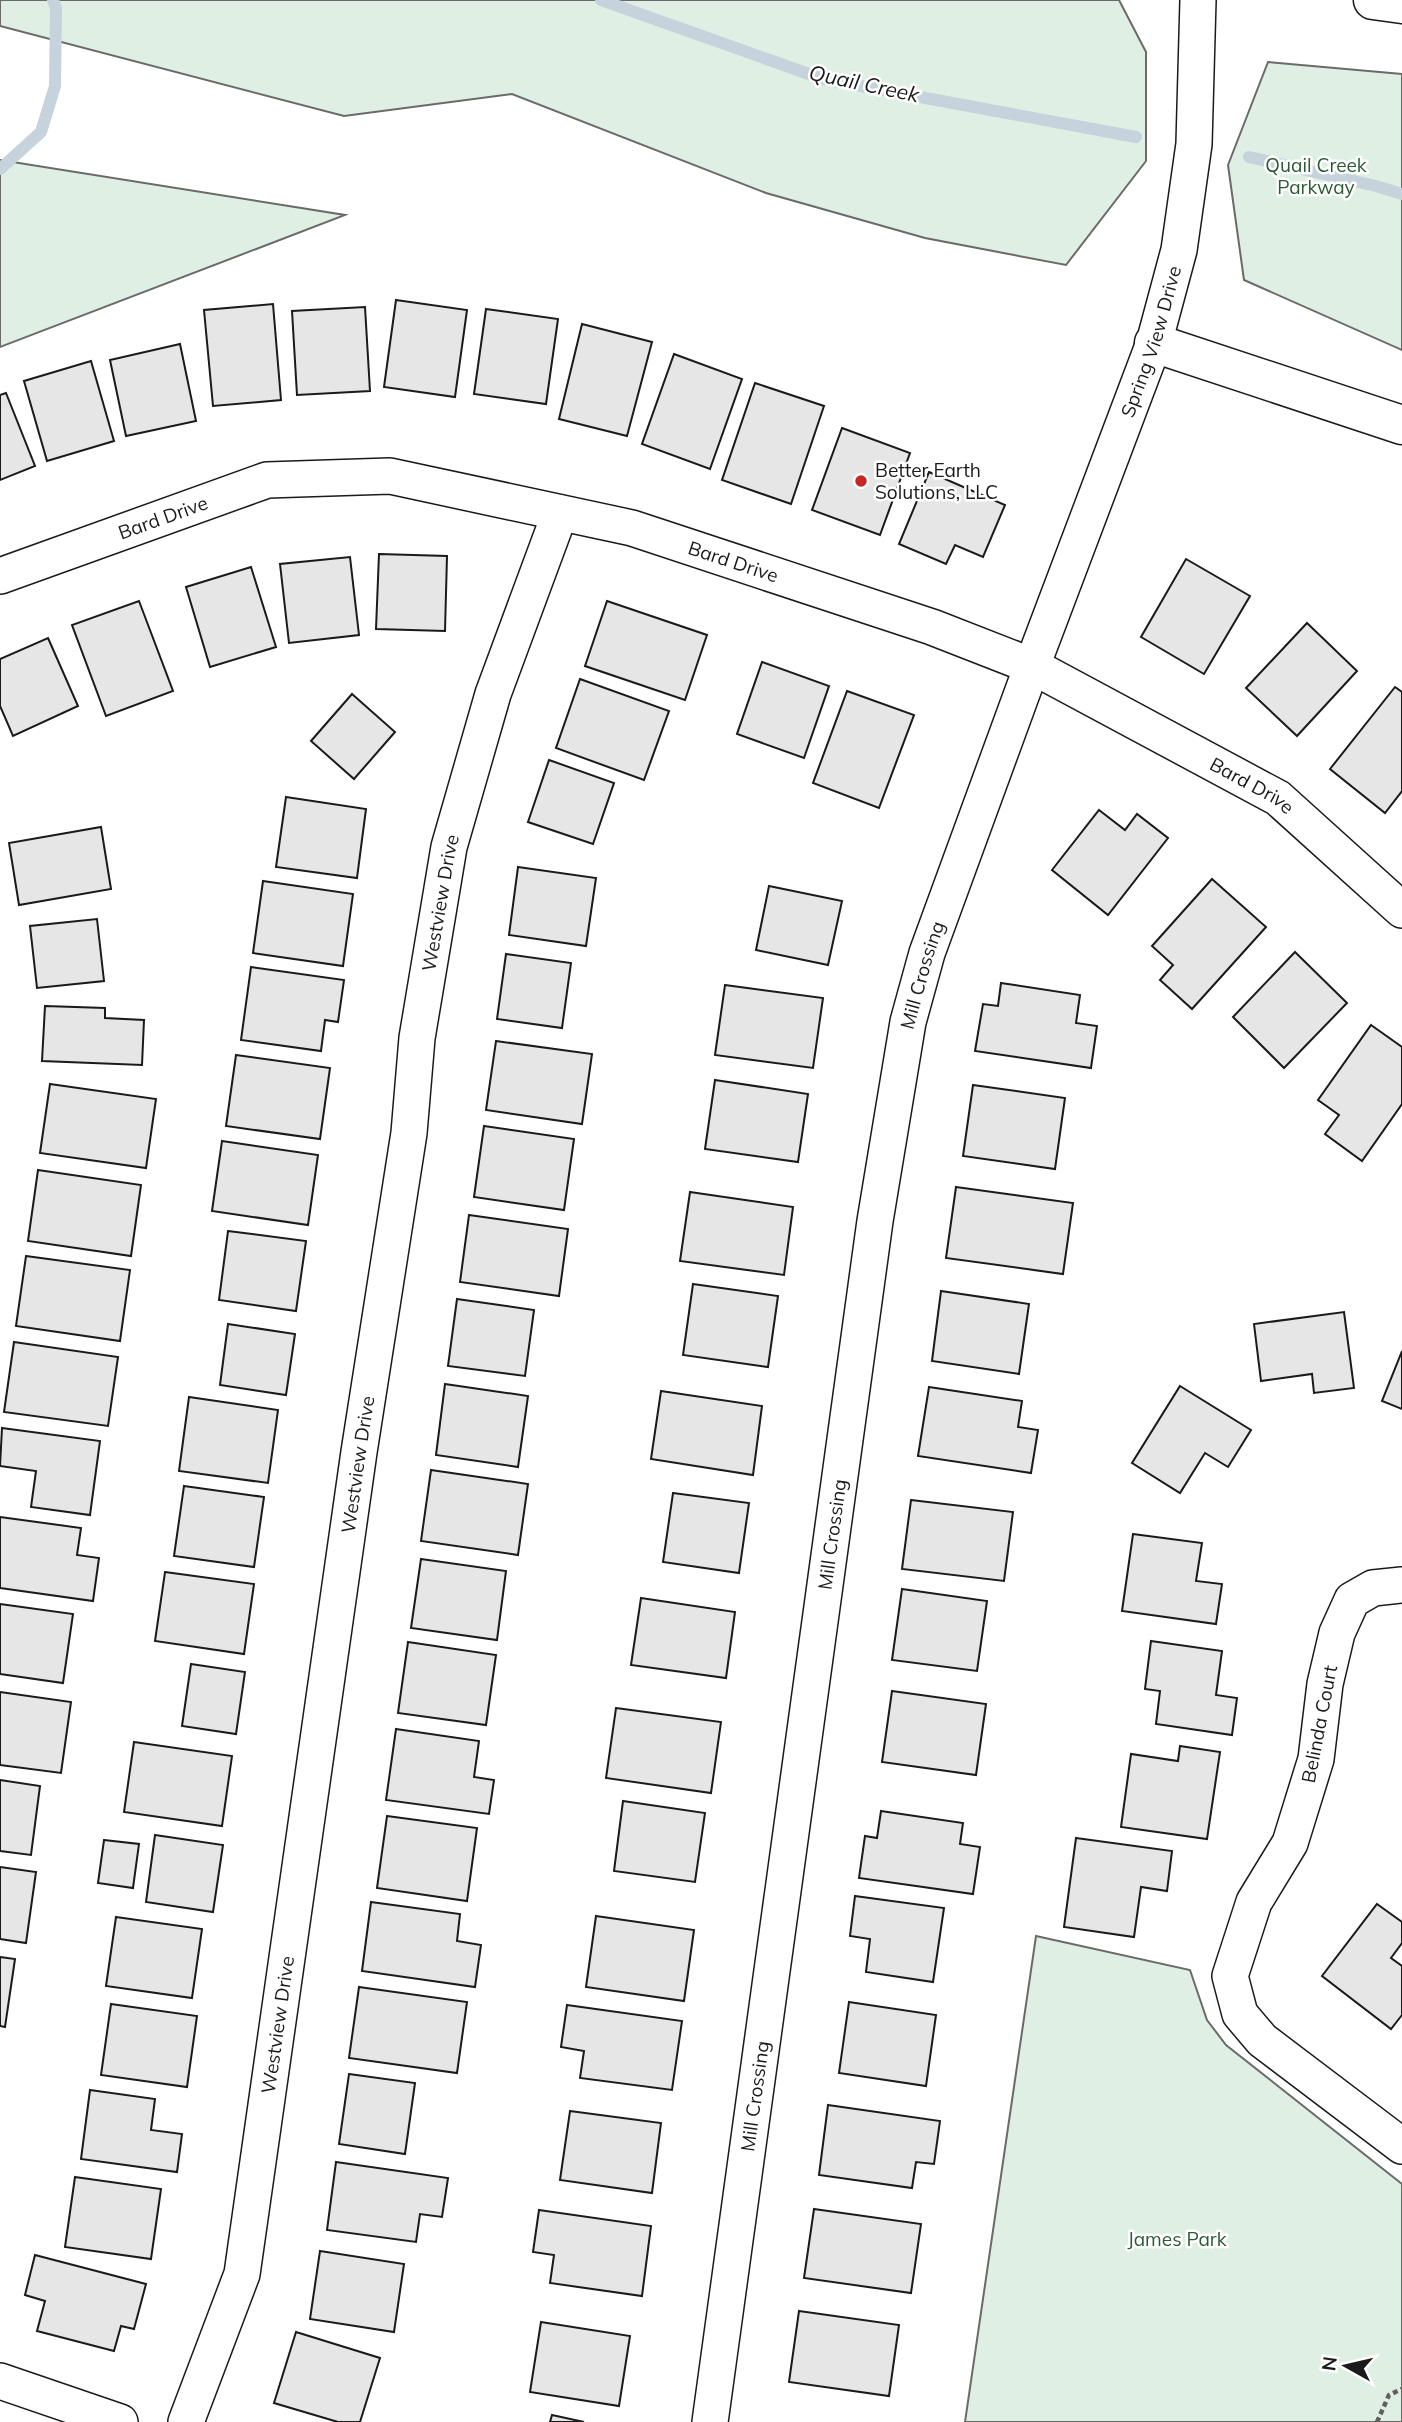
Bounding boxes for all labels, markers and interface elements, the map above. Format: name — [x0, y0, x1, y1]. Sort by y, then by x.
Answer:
water label: Quail Creek — [807, 59, 923, 108]
park label: Quail Creek Parkway — [1265, 153, 1367, 199]
street label: Spring View Drive — [1115, 263, 1186, 420]
place label: Better Earth Solutions, LLC — [875, 458, 998, 504]
marker: Better Earth Solutions, LLC — [853, 473, 869, 489]
street label: Bard Drive — [115, 490, 211, 545]
street label: Bard Drive — [685, 535, 781, 587]
street label: Bard Drive — [1206, 752, 1299, 819]
street label: Westview Drive — [416, 831, 464, 973]
street label: Mill Crossing — [895, 918, 950, 1032]
street label: Westview Drive — [336, 1394, 380, 1535]
street label: Mill Crossing — [812, 1477, 851, 1591]
street label: Belinda Court — [1296, 1663, 1342, 1785]
street label: Westview Drive — [256, 1954, 299, 2095]
street label: Mill Crossing — [735, 2039, 774, 2153]
park label: James Park — [1127, 2227, 1227, 2251]
north arrow — [1311, 2331, 1381, 2401]
text: N — [1316, 2355, 1342, 2372]

